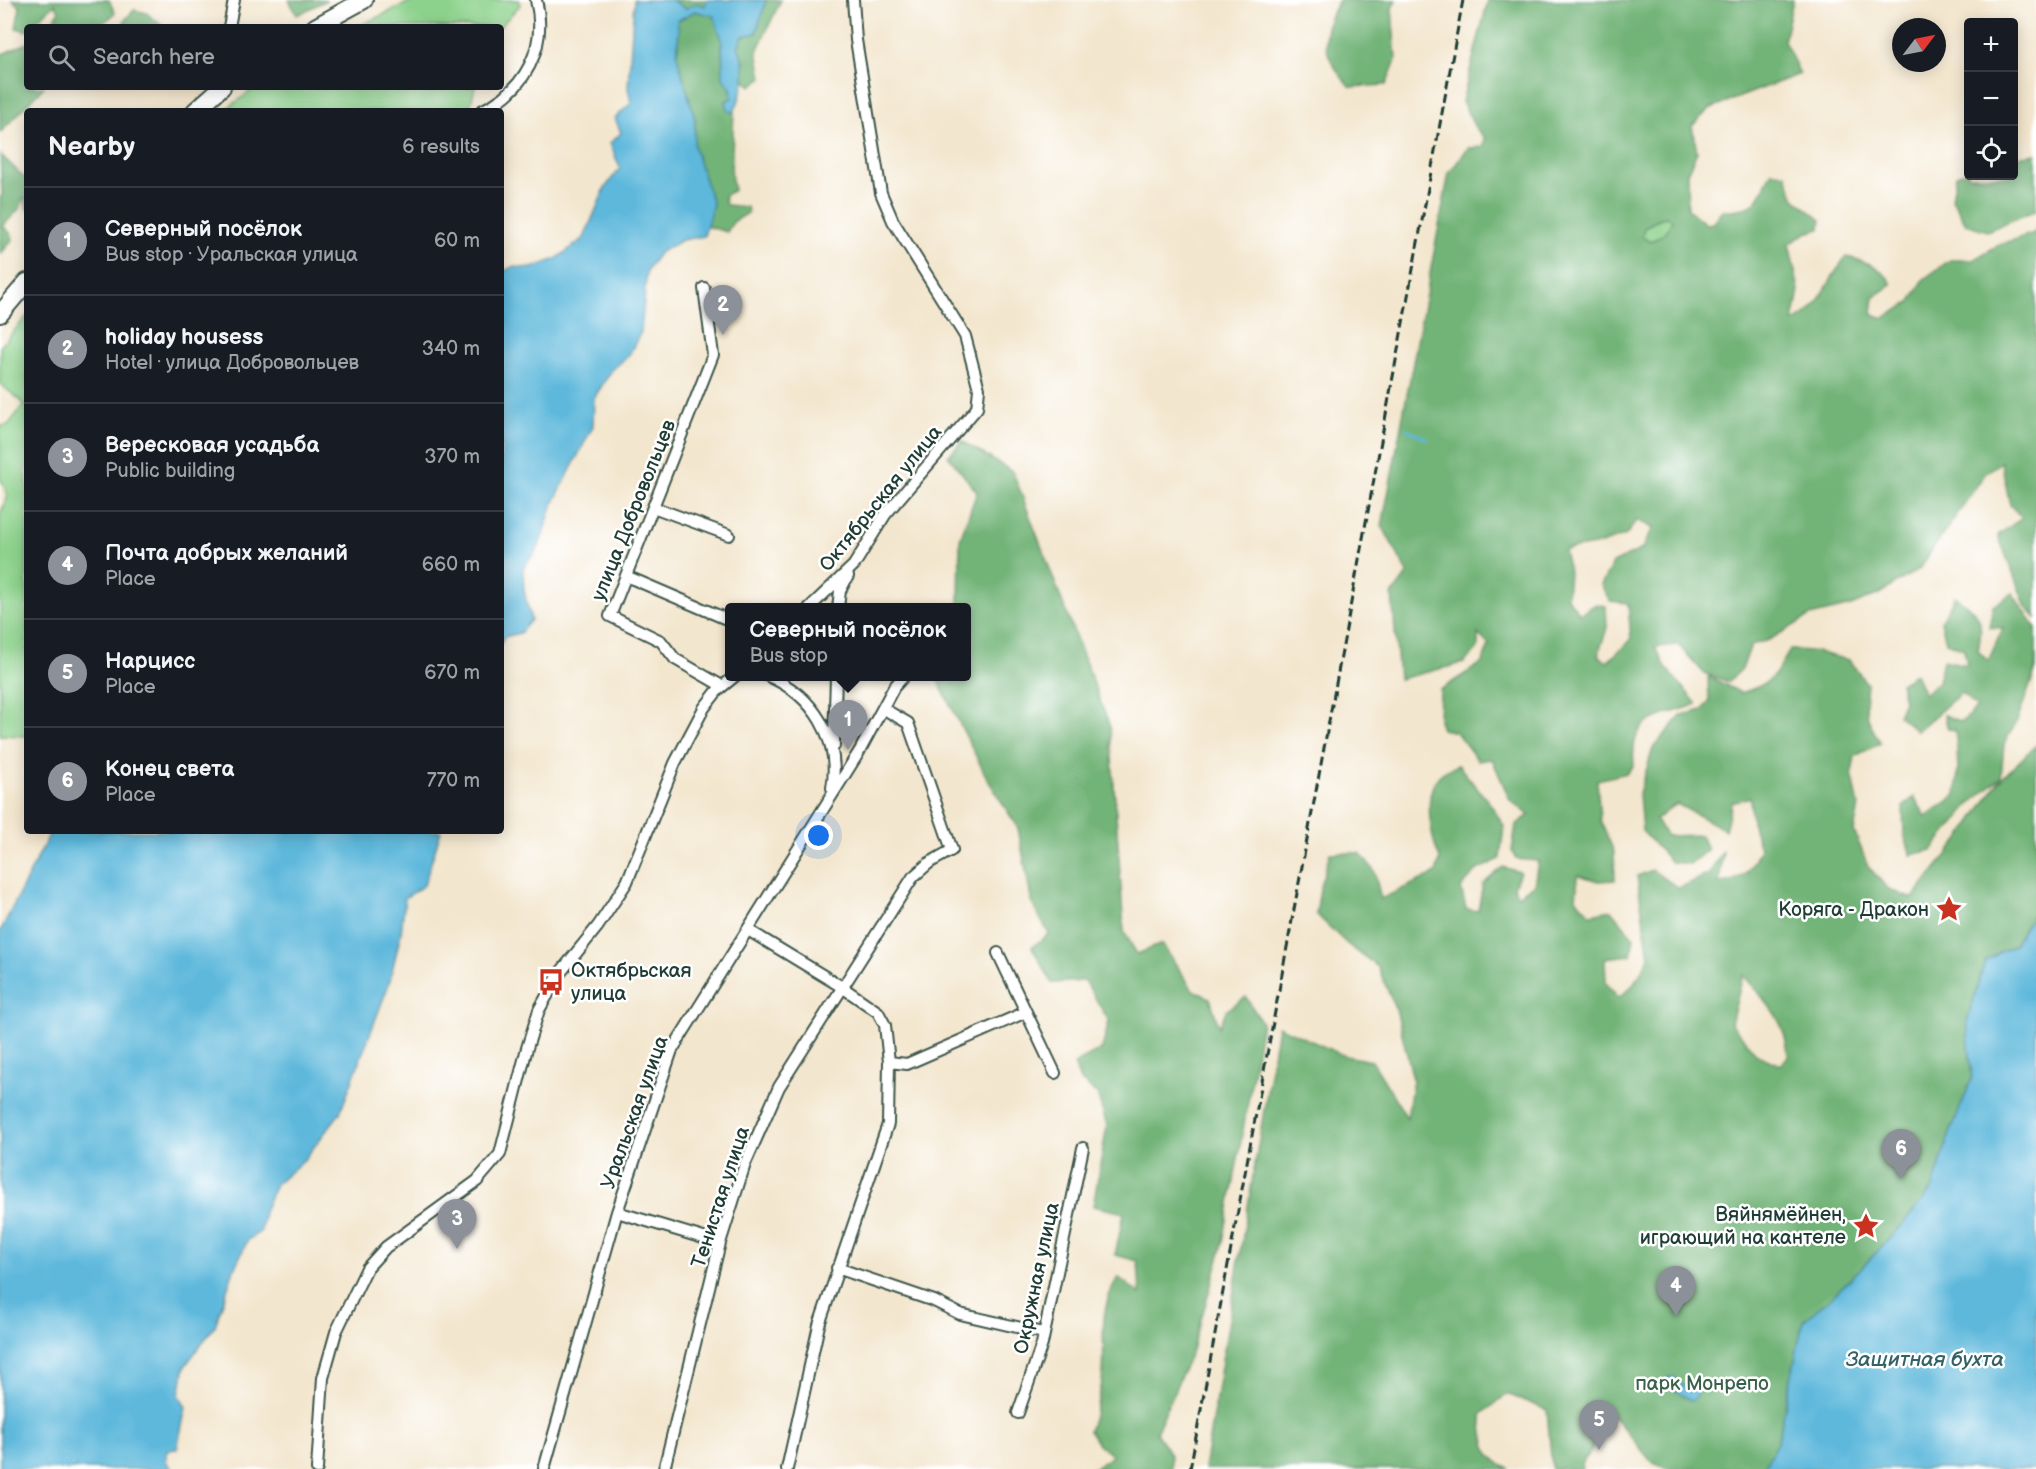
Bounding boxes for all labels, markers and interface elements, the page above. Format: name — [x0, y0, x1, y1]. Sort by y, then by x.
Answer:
north arrow — [1892, 18, 1946, 72]
map controls — [1964, 18, 2018, 180]
button: + — [1964, 18, 2018, 72]
search box — [24, 24, 504, 90]
icon: search — [45, 41, 78, 74]
text: Search here — [93, 44, 215, 71]
button: − — [1964, 72, 2018, 126]
button: locate — [1964, 126, 2018, 180]
text: Nearby — [48, 132, 135, 163]
text: 6 results — [402, 135, 480, 159]
text: Северный посёлок — [105, 216, 302, 243]
text: 1 — [63, 229, 72, 253]
text: 60 m — [434, 229, 480, 253]
text: Bus stop · Уральская улица — [105, 243, 358, 267]
pin: 2 — [704, 286, 742, 335]
text: holiday housess — [105, 324, 263, 351]
text: 2 — [62, 337, 73, 361]
text: 340 m — [422, 337, 480, 361]
text: Hotel · улица Добровольцев — [105, 351, 359, 375]
street label: улица Добровольцев — [587, 416, 681, 605]
street label: Октябрьская улица — [814, 420, 947, 577]
text: Вересковая усадьба — [105, 432, 319, 459]
text: 3 — [62, 445, 73, 469]
text: 370 m — [424, 445, 480, 469]
text: Public building — [105, 459, 235, 483]
text: Почта добрых желаний — [105, 540, 348, 567]
text: 4 — [62, 553, 73, 577]
text: 660 m — [422, 553, 480, 577]
text: Place — [105, 567, 156, 591]
popup — [725, 603, 971, 681]
text: Северный посёлок — [750, 617, 947, 644]
text: Bus stop — [750, 644, 828, 668]
text: Нарцисс — [105, 648, 195, 675]
text: 5 — [62, 661, 73, 685]
text: 670 m — [424, 661, 480, 685]
text: Place — [105, 675, 156, 699]
pin: 1 — [828, 700, 868, 750]
text: Конец света — [105, 756, 234, 783]
text: 6 — [61, 769, 74, 793]
text: 770 m — [427, 769, 480, 793]
text: Place — [105, 783, 156, 807]
your location — [804, 821, 833, 850]
place icon: Коряга - Дракон — [1934, 894, 1964, 924]
place label: Коряга - Дракон — [1778, 898, 1929, 922]
place label: Октябрьская улица — [571, 959, 692, 1006]
bus stop icon: Октябрьская улица — [536, 967, 566, 997]
street label: Уральская улица — [596, 1032, 674, 1192]
street label: Тенистая улица — [687, 1123, 755, 1271]
pin: 6 — [1882, 1130, 1920, 1179]
pin: 3 — [438, 1200, 476, 1249]
street label: Окружная улица — [1009, 1200, 1065, 1356]
place label: Вяйнямёйнен, играющий на кантеле — [1640, 1203, 1846, 1250]
place icon: Вяйнямёйнен, играющий на кантеле — [1851, 1211, 1881, 1241]
pin: 4 — [1656, 1266, 1696, 1316]
water label: Защитная бухта — [1846, 1347, 2004, 1372]
park label: парк Монрепо — [1635, 1372, 1769, 1396]
pin: 5 — [1580, 1400, 1618, 1450]

